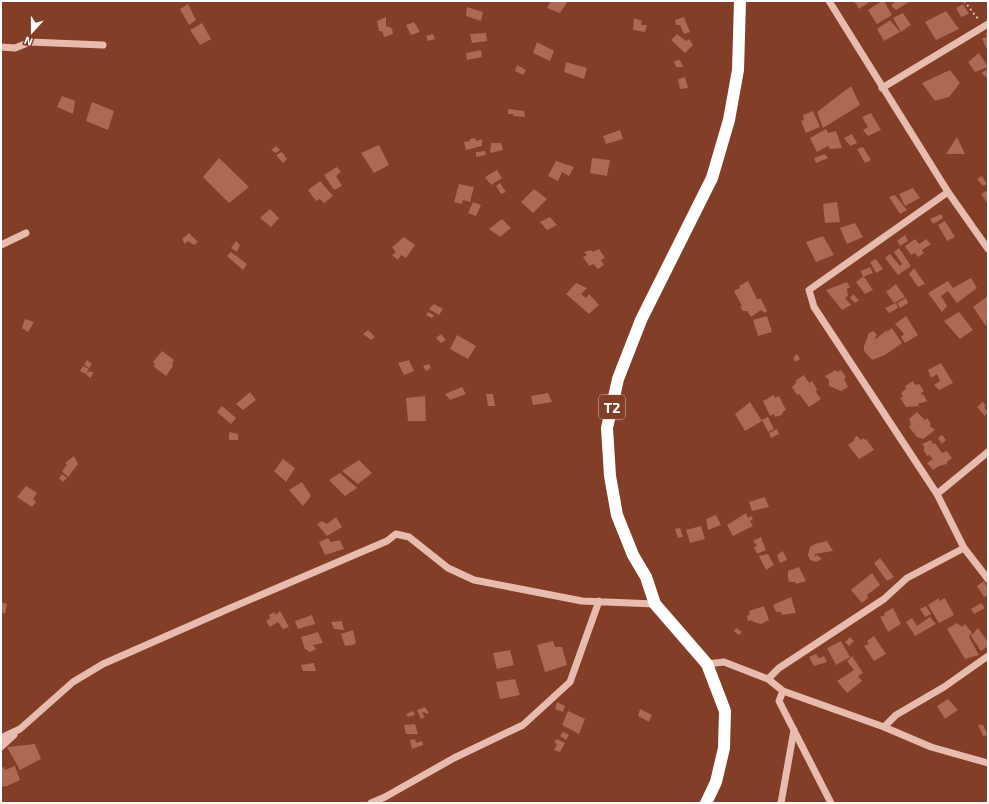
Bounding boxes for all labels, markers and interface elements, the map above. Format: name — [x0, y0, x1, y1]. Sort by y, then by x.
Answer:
north arrow — [12, 12, 52, 52]
text: N — [22, 34, 34, 49]
road number: T2 — [599, 395, 625, 419]

